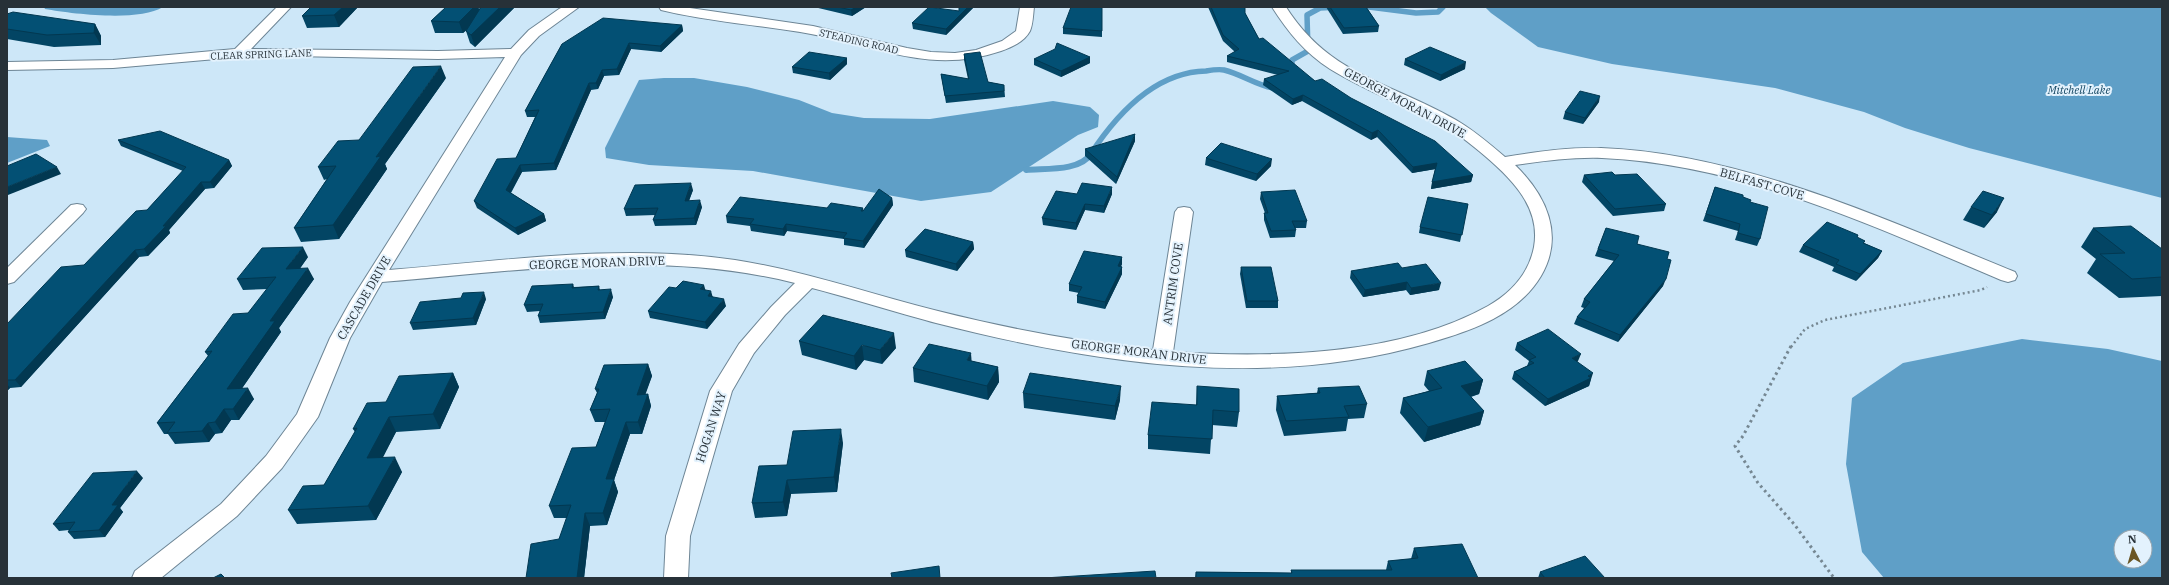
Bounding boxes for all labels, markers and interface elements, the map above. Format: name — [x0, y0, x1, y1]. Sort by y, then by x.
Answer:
street label: STEADING ROAD — [818, 26, 900, 57]
street label: CLEAR SPRING LANE — [210, 46, 312, 63]
street label: GEORGE MORAN DRIVE — [1342, 64, 1469, 141]
water label: Mitchell Lake — [2047, 83, 2110, 97]
street label: BELFAST COVE — [1718, 164, 1806, 203]
street label: ANTRIM COVE — [1159, 242, 1186, 326]
street label: CASCADE DRIVE — [334, 253, 394, 342]
street label: GEORGE MORAN DRIVE — [529, 253, 665, 272]
street label: GEORGE MORAN DRIVE — [1071, 336, 1207, 367]
street label: HOGAN WAY — [692, 389, 729, 464]
north arrow — [2113, 529, 2153, 569]
text: N — [2127, 532, 2137, 546]

